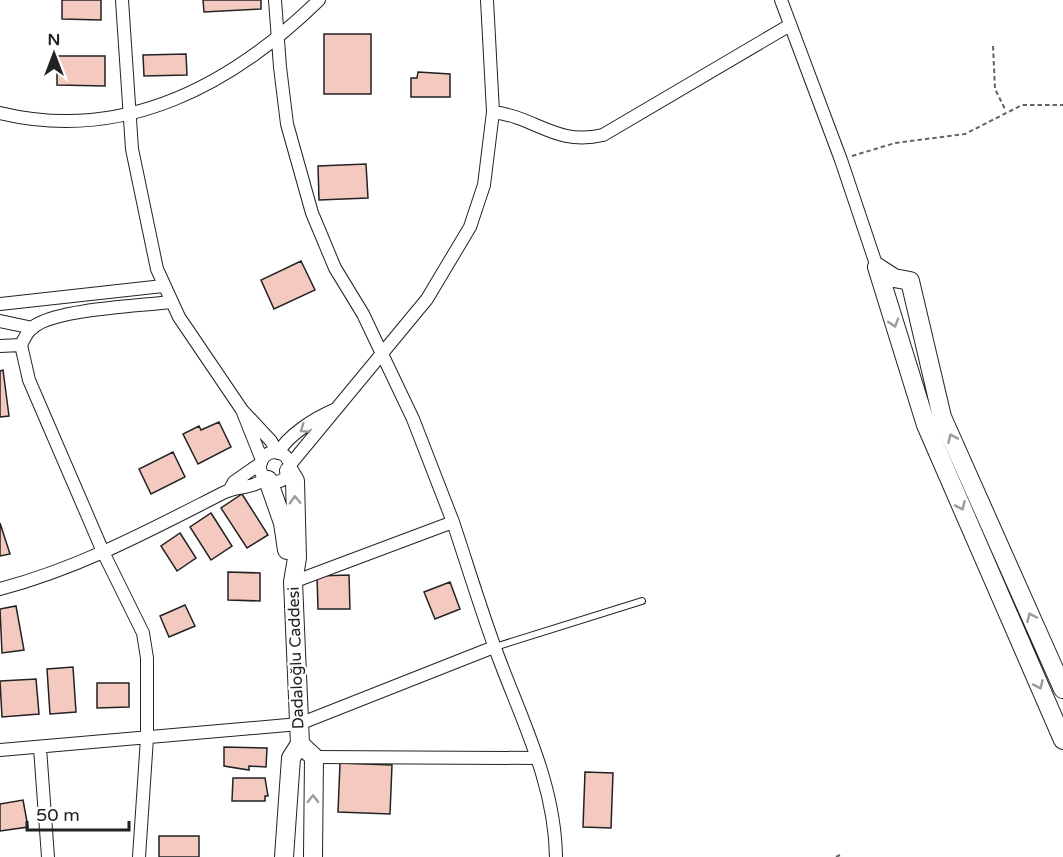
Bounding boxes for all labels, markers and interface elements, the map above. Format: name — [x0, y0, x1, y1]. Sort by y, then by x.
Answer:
north arrow — [24, 24, 84, 84]
text: N — [48, 30, 60, 50]
one-way arrow — [887, 317, 900, 328]
one-way arrow — [300, 422, 311, 433]
one-way arrow — [947, 434, 959, 445]
one-way arrow — [289, 495, 301, 504]
one-way arrow — [954, 500, 966, 511]
street label: Dadaloğlu Caddesi — [284, 586, 308, 730]
one-way arrow — [1026, 612, 1038, 623]
one-way arrow — [1032, 678, 1044, 689]
scale bar — [27, 794, 129, 832]
one-way arrow — [307, 794, 319, 803]
text: 50 m — [36, 804, 80, 826]

